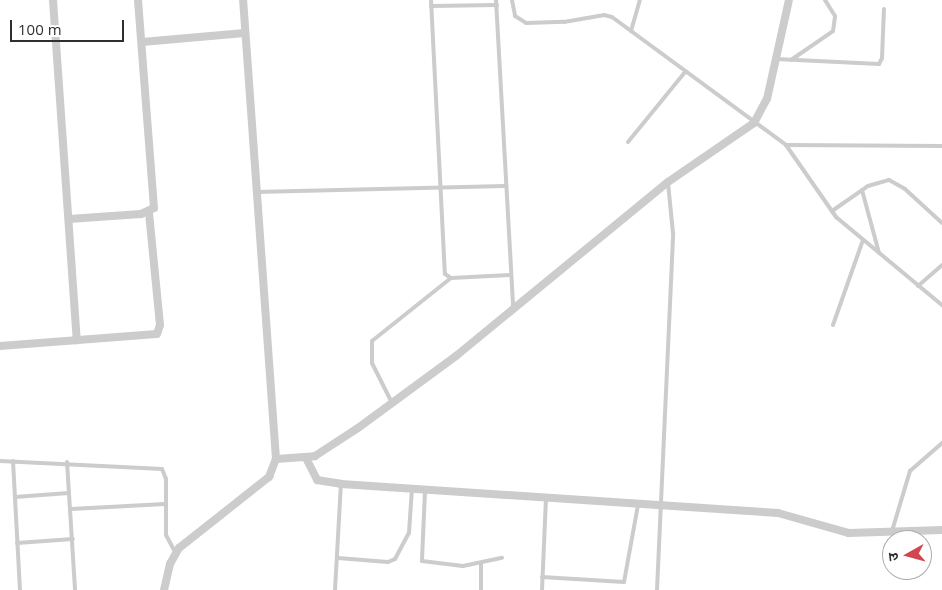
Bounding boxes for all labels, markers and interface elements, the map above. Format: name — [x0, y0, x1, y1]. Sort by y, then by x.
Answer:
scale bar — [12, 10, 126, 42]
text: 100 m — [18, 19, 62, 39]
north arrow — [882, 530, 932, 580]
text: उ — [883, 552, 903, 562]

